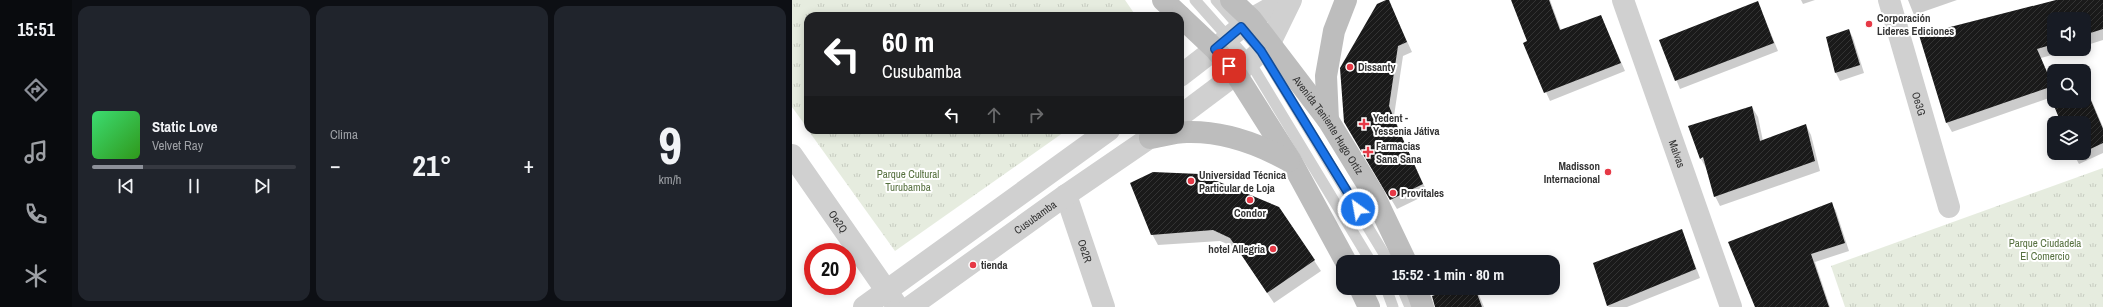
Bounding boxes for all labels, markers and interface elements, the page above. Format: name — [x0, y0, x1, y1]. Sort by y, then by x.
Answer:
place label: Corporación Lideres Ediciones — [1877, 11, 1954, 38]
map controls — [2047, 12, 2091, 160]
button: sound — [2047, 12, 2091, 56]
text: 15:51 — [17, 17, 55, 42]
marker: Corporación Lideres Ediciones — [1864, 19, 1874, 29]
text: 60 m — [882, 23, 934, 61]
icon: left — [816, 28, 868, 80]
pin — [1212, 49, 1246, 83]
icon: arrive — [1218, 55, 1240, 77]
text: Cusubamba — [882, 59, 962, 84]
place label: Dissanty — [1358, 60, 1396, 74]
marker: Dissanty — [1345, 62, 1355, 72]
button: search — [2047, 64, 2091, 108]
street label: Avenida Teniente Hugo Ortiz — [1289, 72, 1367, 177]
icon: directions — [22, 76, 50, 104]
street label: Oe3G — [1909, 90, 1929, 117]
icon: left — [941, 104, 963, 126]
icon: ahead — [983, 104, 1005, 126]
icon: right — [1025, 104, 1047, 126]
text: 9 — [658, 110, 682, 180]
place label: Yedent - Yessenia Játiva — [1373, 111, 1440, 138]
text: Static Love — [152, 116, 218, 137]
button: layers — [2047, 116, 2091, 160]
marker: Yedent - Yessenia Játiva — [1358, 118, 1370, 130]
text: Clima — [330, 126, 358, 143]
text: Velvet Ray — [152, 137, 203, 154]
icon: music — [22, 138, 50, 166]
street label: Malvas — [1666, 138, 1689, 170]
place label: Farmacias Sana Sana — [1376, 139, 1422, 166]
text: 21° — [412, 145, 452, 185]
marker: Farmacias Sana Sana — [1363, 147, 1373, 157]
text: − — [330, 150, 341, 180]
text: + — [523, 150, 534, 180]
place label: Madisson Internacional — [1544, 159, 1600, 186]
park label: Parque Cultural Turubamba — [877, 167, 939, 194]
marker: Madisson Internacional — [1603, 167, 1613, 177]
place label: Universidad Técnica Particular de Loja — [1199, 168, 1286, 195]
text: km/h — [658, 171, 682, 188]
icon: previous — [115, 175, 137, 197]
icon: pause — [183, 175, 205, 197]
icon: next — [251, 175, 273, 197]
marker: Universidad Técnica Particular de Loja — [1186, 176, 1196, 186]
place label: Provitales — [1401, 186, 1444, 200]
position arrow — [1337, 188, 1379, 230]
marker: Provitales — [1388, 188, 1398, 198]
marker: Condor — [1245, 195, 1255, 205]
street label: Cusubamba — [1011, 197, 1059, 237]
icon: phone — [22, 200, 50, 228]
place label: Condor — [1234, 206, 1267, 220]
street label: Oe2Q — [826, 208, 851, 235]
park label: Parque Ciudadela El Comercio — [2009, 236, 2081, 263]
street label: Oe2R — [1075, 237, 1096, 265]
place label: hotel Allegria — [1208, 242, 1265, 256]
speed limit sign: 20 — [804, 243, 856, 295]
marker: hotel Allegria — [1268, 244, 1278, 254]
place label: tienda — [981, 258, 1008, 272]
marker: tienda — [968, 260, 978, 270]
icon: climate — [22, 262, 50, 290]
text: 15:52 · 1 min · 80 m — [1392, 264, 1504, 285]

